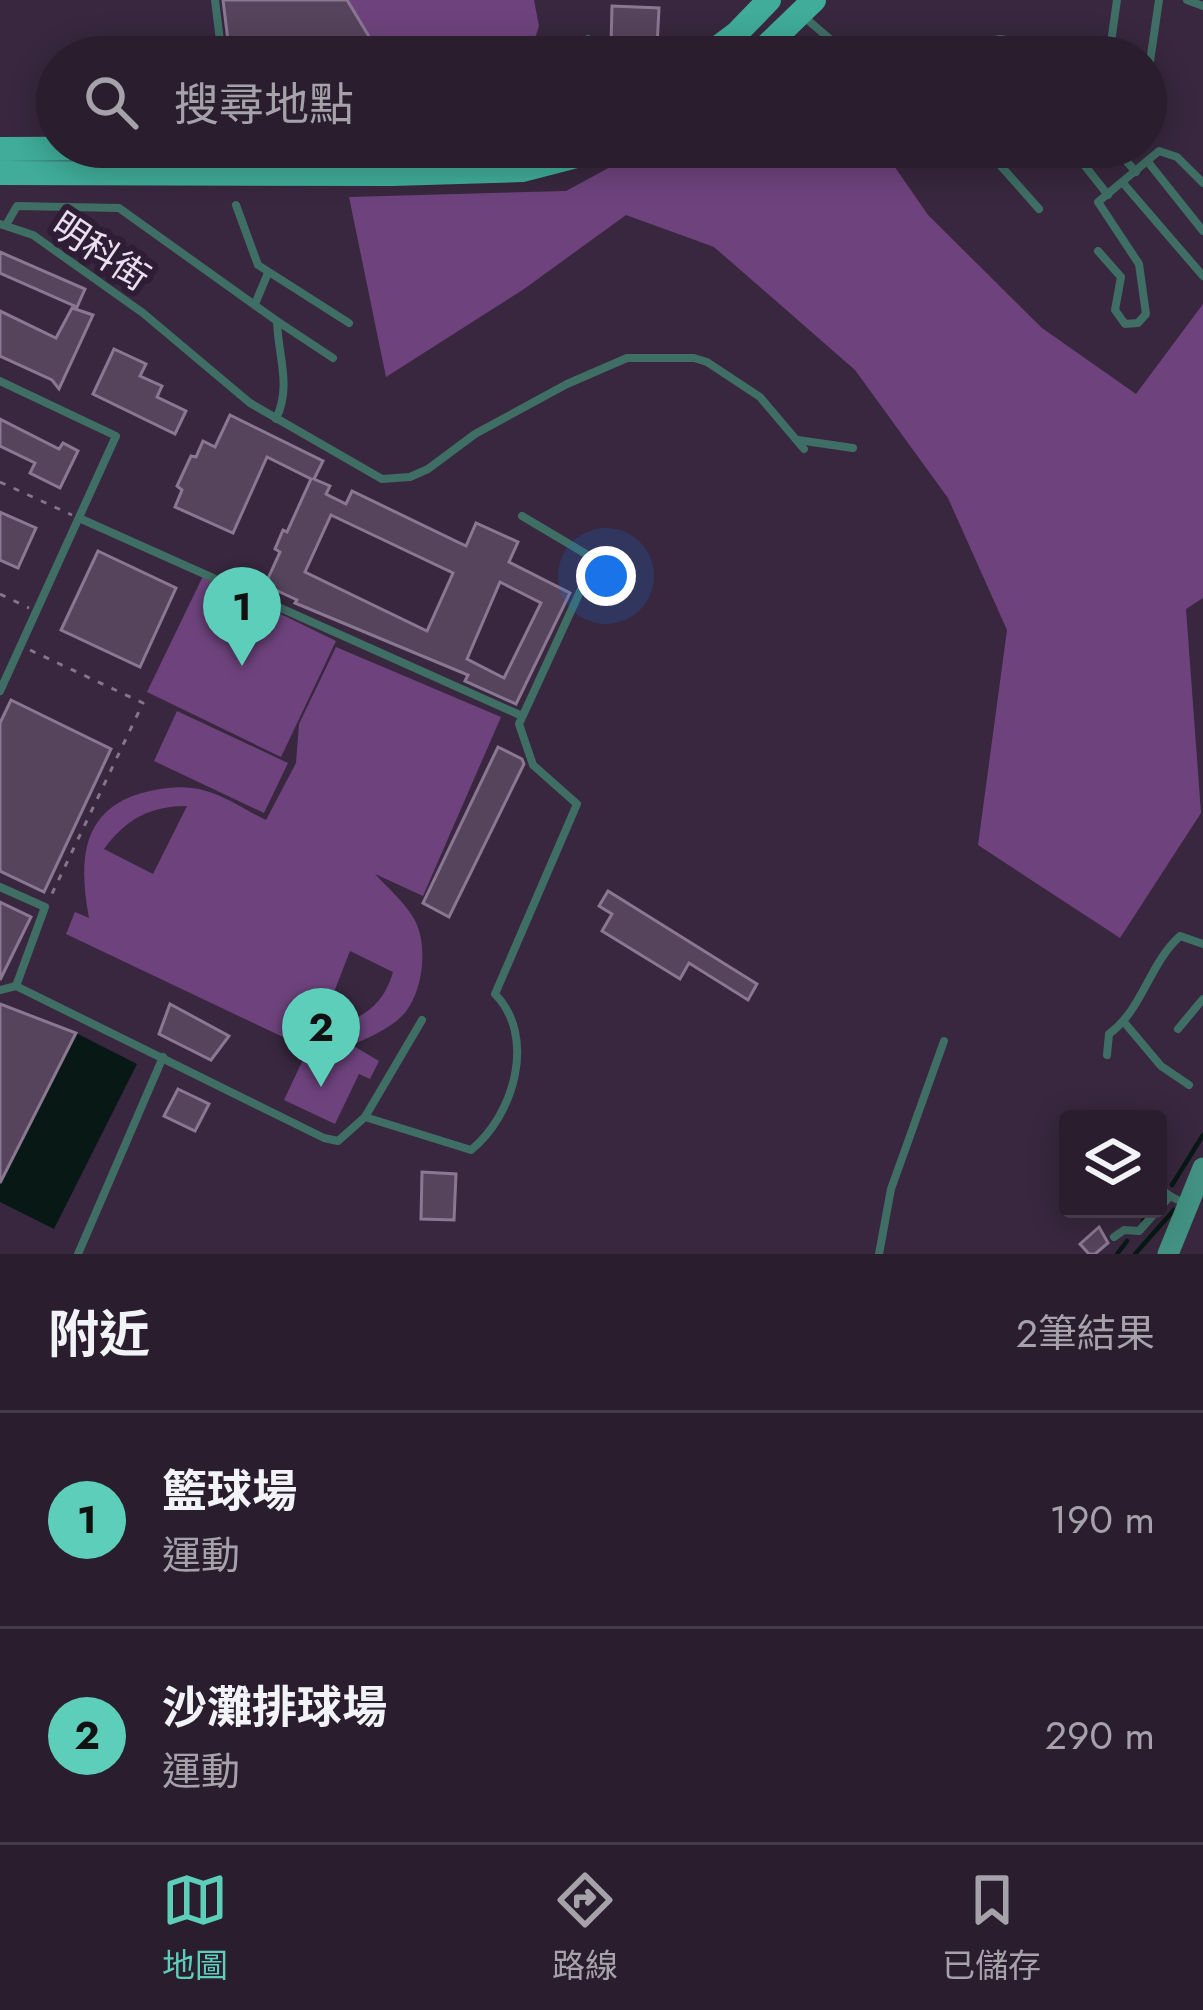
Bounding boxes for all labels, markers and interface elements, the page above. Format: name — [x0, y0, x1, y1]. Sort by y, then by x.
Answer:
search box — [36, 36, 1167, 168]
icon: search — [78, 69, 144, 135]
text: 搜尋地點 — [174, 72, 354, 137]
street label: 明科街 — [42, 199, 160, 303]
your location — [576, 546, 636, 606]
pin: 1 — [203, 567, 281, 666]
pin: 2 — [282, 988, 360, 1087]
map controls — [1059, 1110, 1167, 1218]
button: layers — [1059, 1110, 1167, 1218]
text: 附近 — [48, 1297, 150, 1371]
text: 2筆結果 — [1016, 1305, 1155, 1362]
text: 籃球場 — [162, 1459, 297, 1524]
text: 1 — [77, 1491, 97, 1548]
text: 190 m — [1049, 1491, 1155, 1548]
text: 運動 — [162, 1527, 240, 1584]
text: 沙灘排球場 — [162, 1675, 387, 1740]
text: 2 — [74, 1707, 100, 1764]
text: 290 m — [1045, 1707, 1155, 1764]
text: 運動 — [162, 1743, 240, 1800]
tab: 地圖 — [162, 1867, 228, 1989]
tab: 路線 — [552, 1867, 618, 1989]
tab: 已儲存 — [942, 1867, 1041, 1989]

